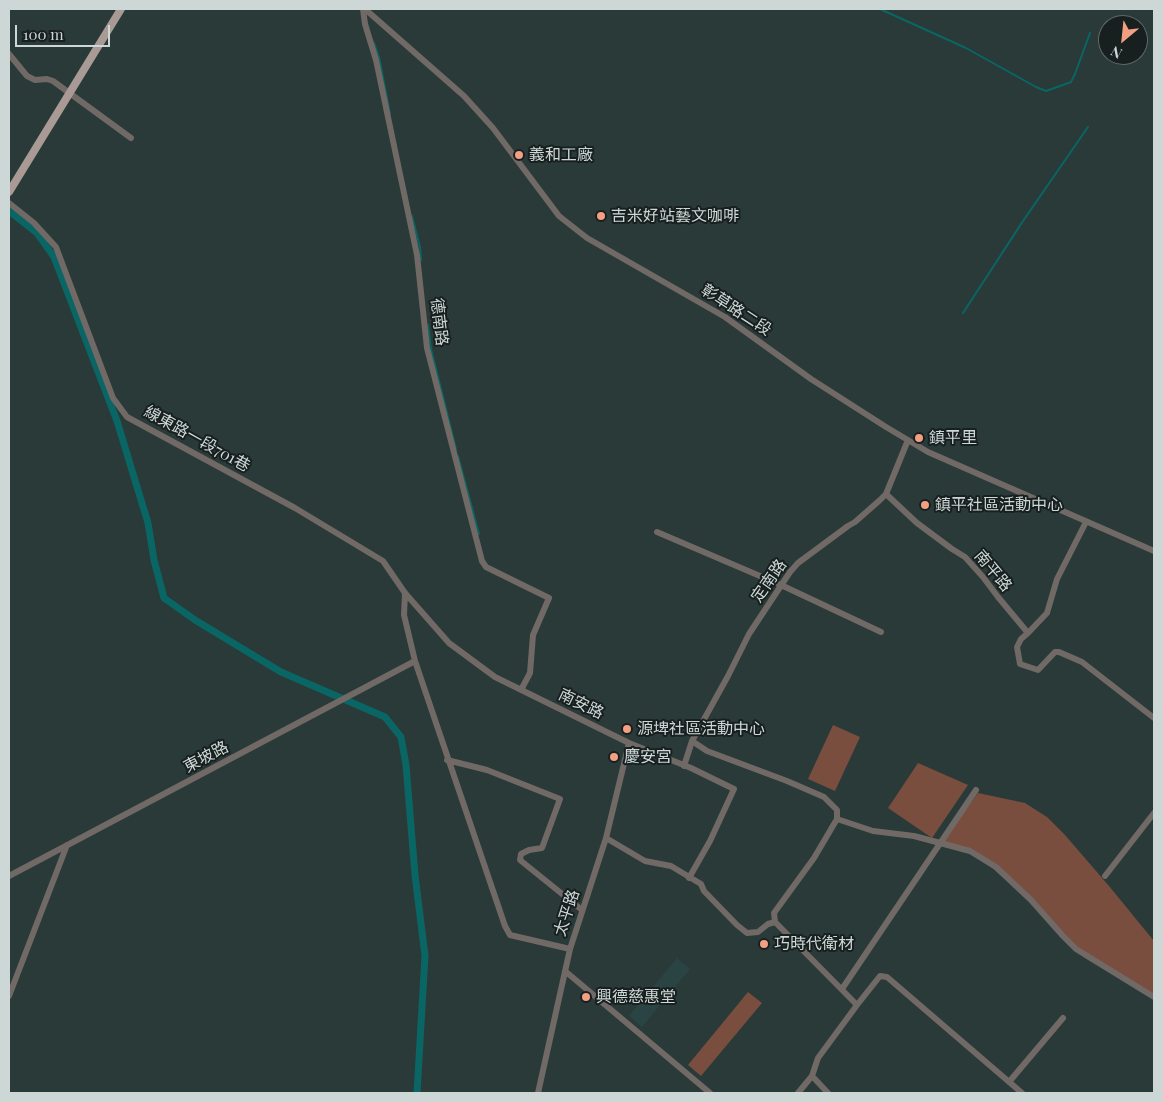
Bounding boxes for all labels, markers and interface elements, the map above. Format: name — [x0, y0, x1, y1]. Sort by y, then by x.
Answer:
scale bar — [18, 15, 112, 47]
north arrow — [1098, 15, 1148, 65]
text: 100 m — [23, 24, 64, 44]
text: N — [1107, 42, 1125, 64]
place label: 義和工廠 — [529, 145, 593, 165]
marker: 義和工廠 — [513, 149, 525, 161]
place label: 吉米好站藝文咖啡 — [611, 206, 739, 226]
marker: 吉米好站藝文咖啡 — [595, 210, 607, 222]
street label: 彰草路二段 — [697, 280, 775, 340]
street label: 德南路 — [427, 297, 451, 347]
street label: 線東路一段701巷 — [141, 402, 253, 476]
place label: 鎮平里 — [929, 428, 977, 448]
marker: 鎮平里 — [913, 432, 925, 444]
place label: 鎮平社區活動中心 — [935, 495, 1063, 515]
marker: 鎮平社區活動中心 — [919, 499, 931, 511]
street label: 南平路 — [970, 546, 1016, 596]
street label: 定南路 — [747, 556, 791, 606]
street label: 南安路 — [555, 685, 607, 723]
place label: 源埤社區活動中心 — [637, 719, 765, 739]
marker: 源埤社區活動中心 — [621, 723, 633, 735]
street label: 東坡路 — [180, 737, 232, 777]
place label: 慶安宮 — [624, 747, 672, 767]
marker: 慶安宮 — [608, 751, 620, 763]
street label: 太平路 — [550, 887, 584, 939]
place label: 巧時代衛材 — [774, 934, 854, 954]
marker: 巧時代衛材 — [758, 938, 770, 950]
place label: 興德慈惠堂 — [596, 987, 676, 1007]
marker: 興德慈惠堂 — [580, 991, 592, 1003]

